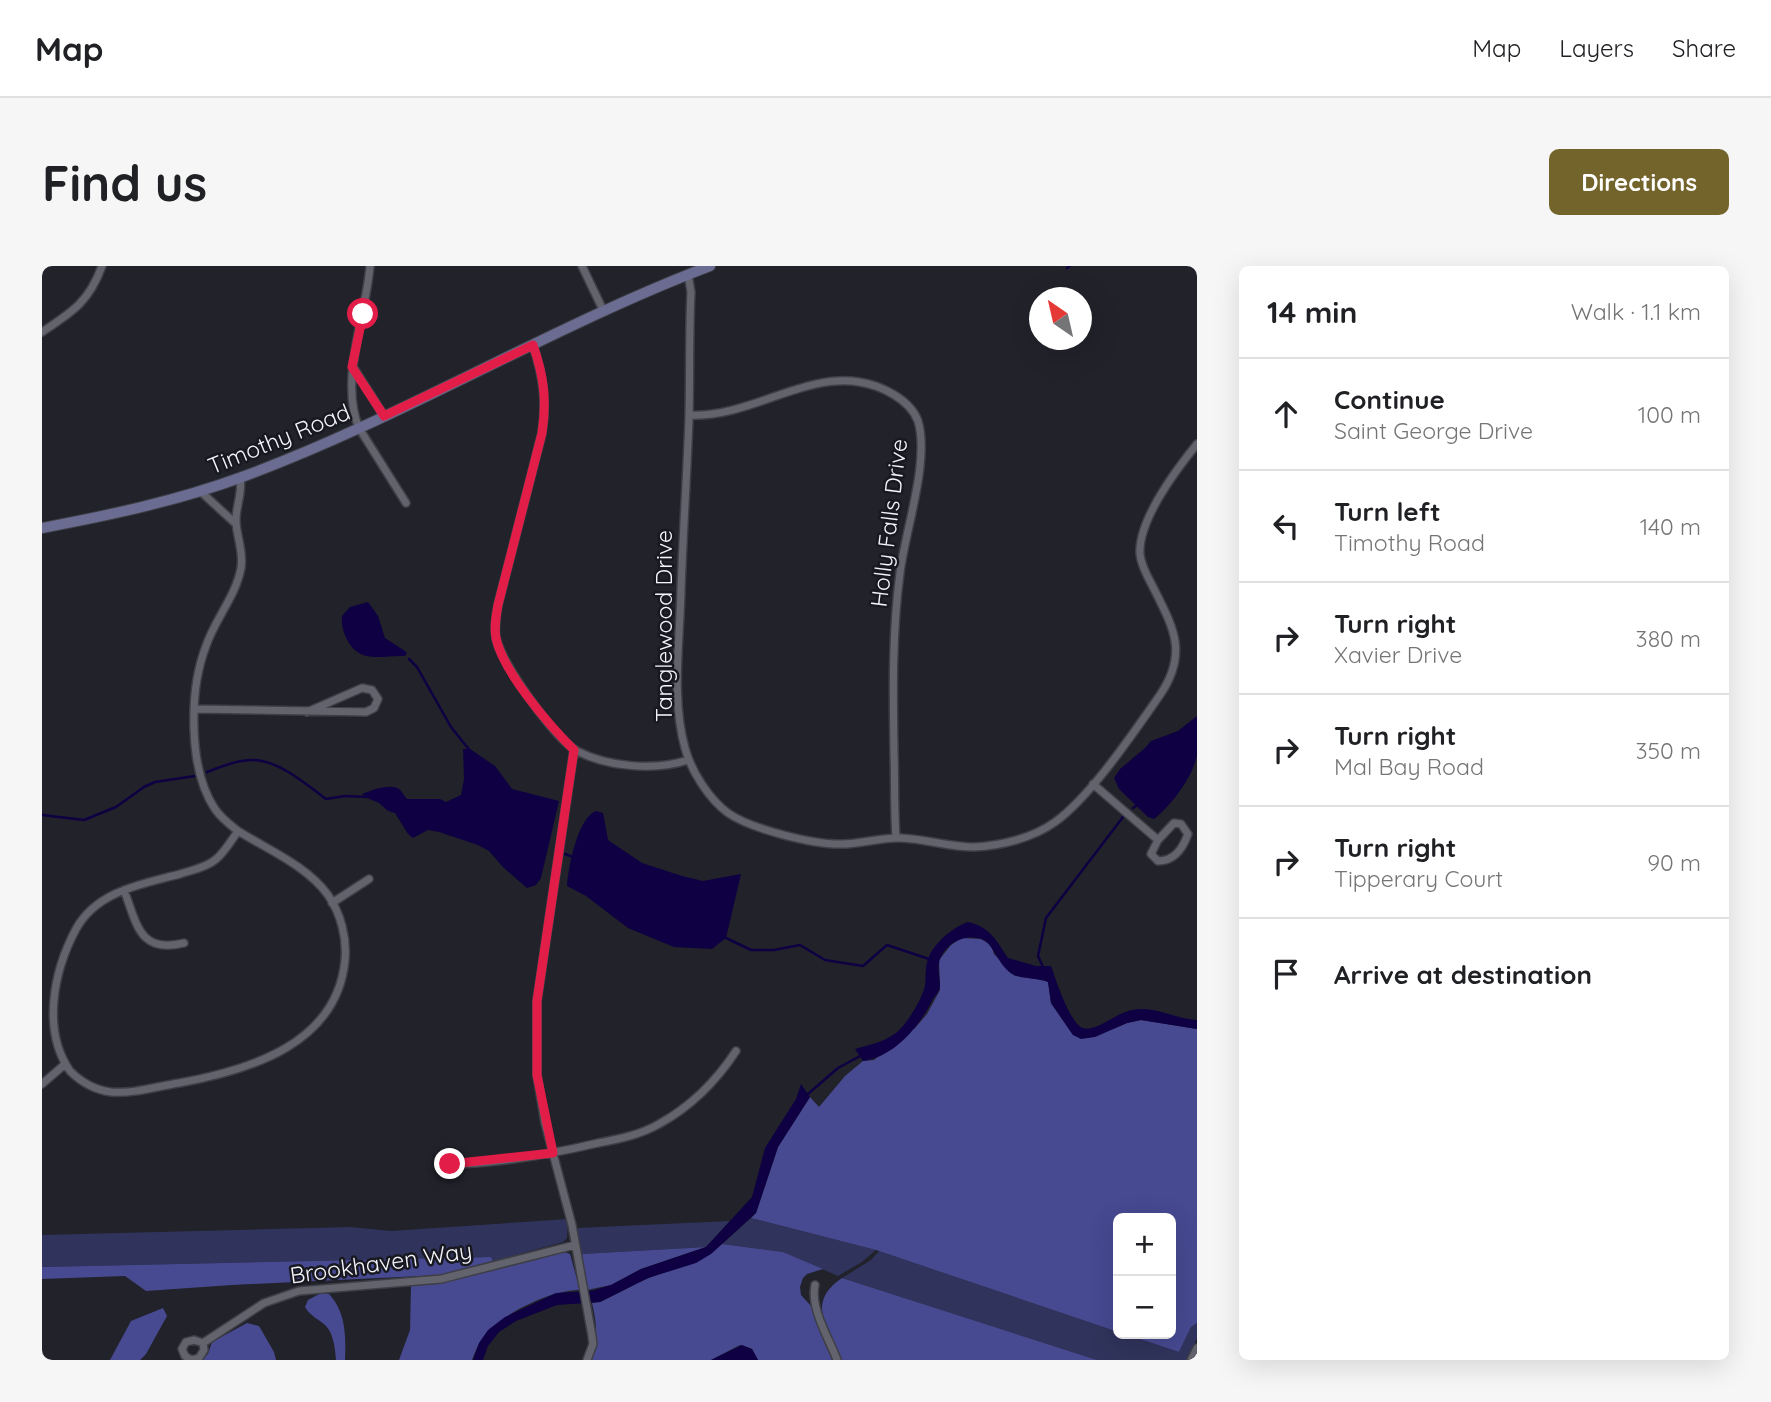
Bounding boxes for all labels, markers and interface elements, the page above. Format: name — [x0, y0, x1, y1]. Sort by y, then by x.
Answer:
text: Map — [35, 28, 103, 69]
text: Map — [1472, 33, 1521, 63]
text: Layers — [1559, 33, 1634, 63]
text: Share — [1672, 33, 1736, 63]
button: Directions — [1549, 149, 1729, 215]
text: Find us — [42, 152, 207, 213]
north arrow — [1029, 287, 1092, 350]
text: 14 min — [1267, 293, 1357, 331]
text: Walk · 1.1 km — [1571, 297, 1701, 326]
route start — [347, 298, 378, 329]
text: Continue — [1334, 383, 1445, 416]
icon: ahead — [1267, 395, 1305, 433]
street label: Timothy Road — [203, 397, 354, 480]
text: 100 m — [1638, 400, 1701, 429]
text: Saint George Drive — [1334, 416, 1533, 445]
street label: Holly Falls Drive — [864, 437, 913, 609]
text: Turn left — [1334, 495, 1441, 528]
icon: left — [1267, 507, 1305, 545]
text: 140 m — [1640, 512, 1701, 541]
text: Timothy Road — [1334, 528, 1485, 557]
street label: Tanglewood Drive — [649, 530, 678, 722]
text: Turn right — [1334, 607, 1456, 640]
icon: right — [1267, 619, 1305, 657]
text: 380 m — [1636, 624, 1701, 653]
text: Xavier Drive — [1334, 640, 1462, 669]
text: Turn right — [1334, 719, 1456, 752]
icon: right — [1267, 731, 1305, 769]
text: 350 m — [1635, 736, 1701, 765]
text: Mal Bay Road — [1334, 752, 1484, 781]
text: Turn right — [1334, 831, 1456, 864]
icon: right — [1267, 843, 1305, 881]
text: 90 m — [1647, 848, 1701, 877]
text: Tipperary Court — [1334, 864, 1503, 893]
icon: arrive — [1267, 955, 1305, 993]
text: Arrive at destination — [1334, 958, 1592, 991]
route end — [434, 1148, 465, 1179]
map controls — [1113, 1213, 1176, 1339]
button: + — [1113, 1213, 1176, 1276]
street label: Brookhaven Way — [288, 1235, 474, 1290]
button: − — [1113, 1276, 1176, 1339]

